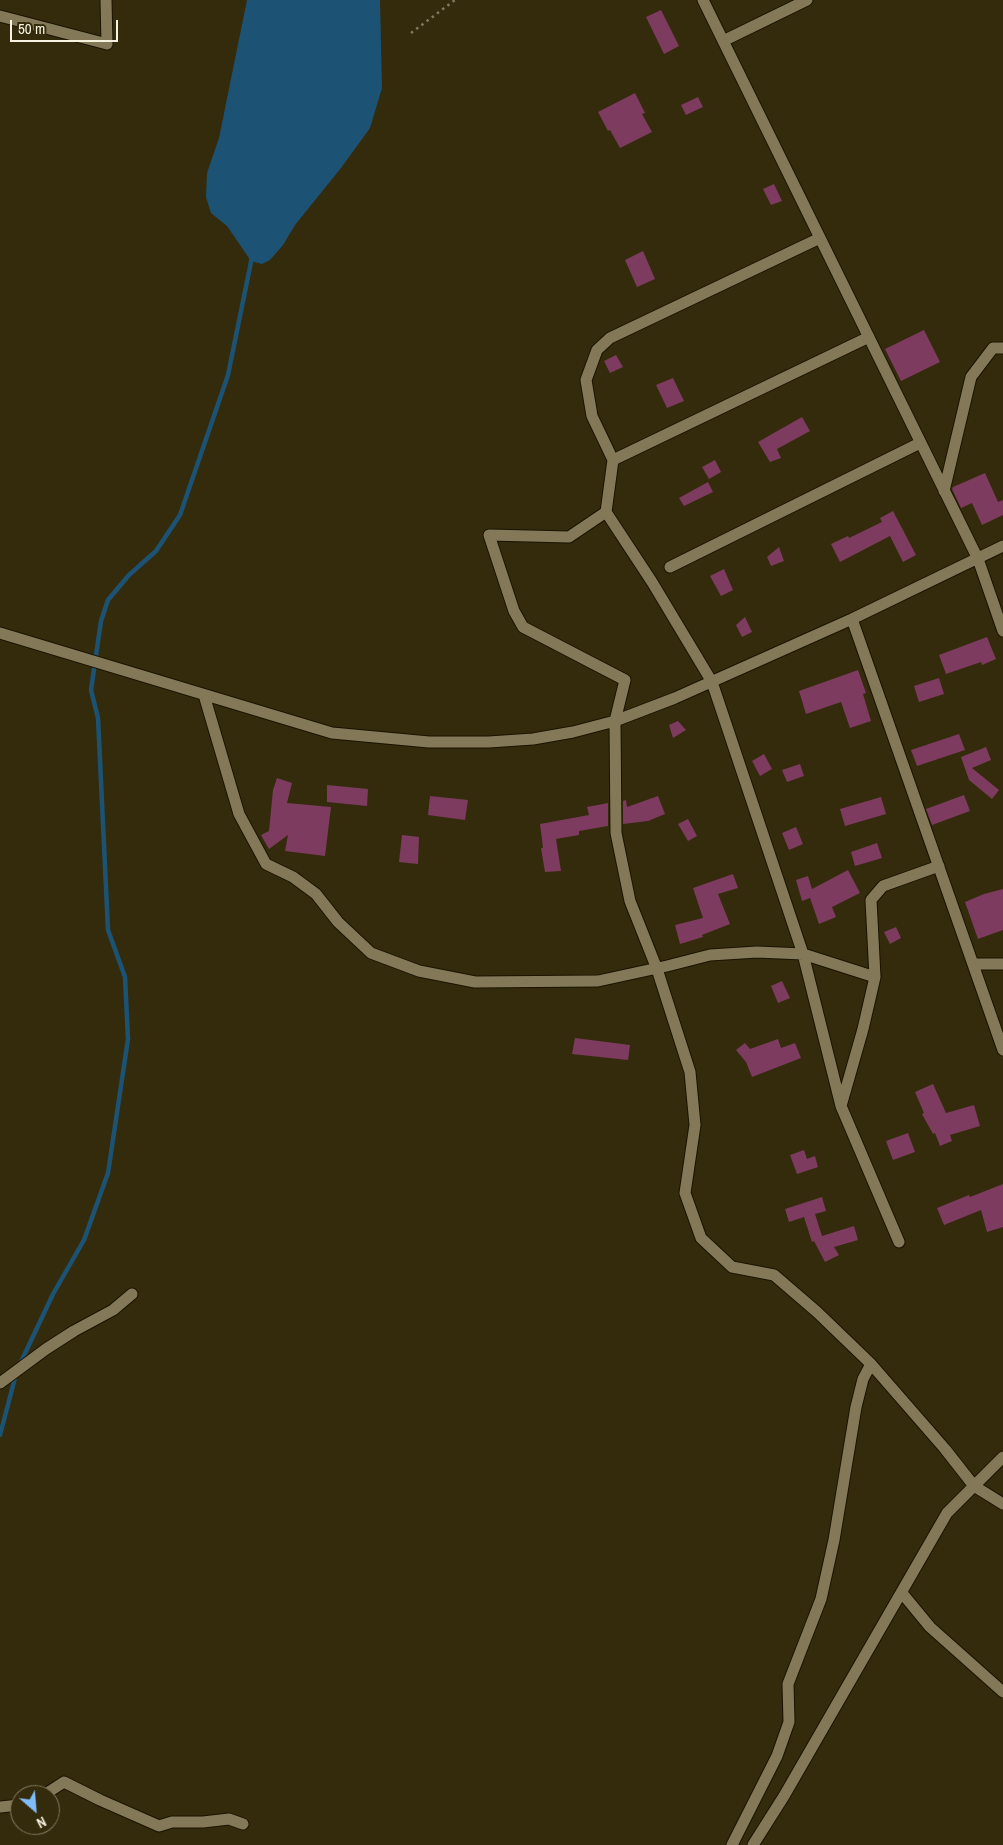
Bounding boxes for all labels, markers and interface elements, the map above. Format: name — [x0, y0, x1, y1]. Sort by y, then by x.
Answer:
scale bar — [12, 10, 120, 42]
text: 50 m — [18, 18, 45, 39]
north arrow — [10, 1785, 60, 1835]
text: N — [34, 1813, 49, 1832]

